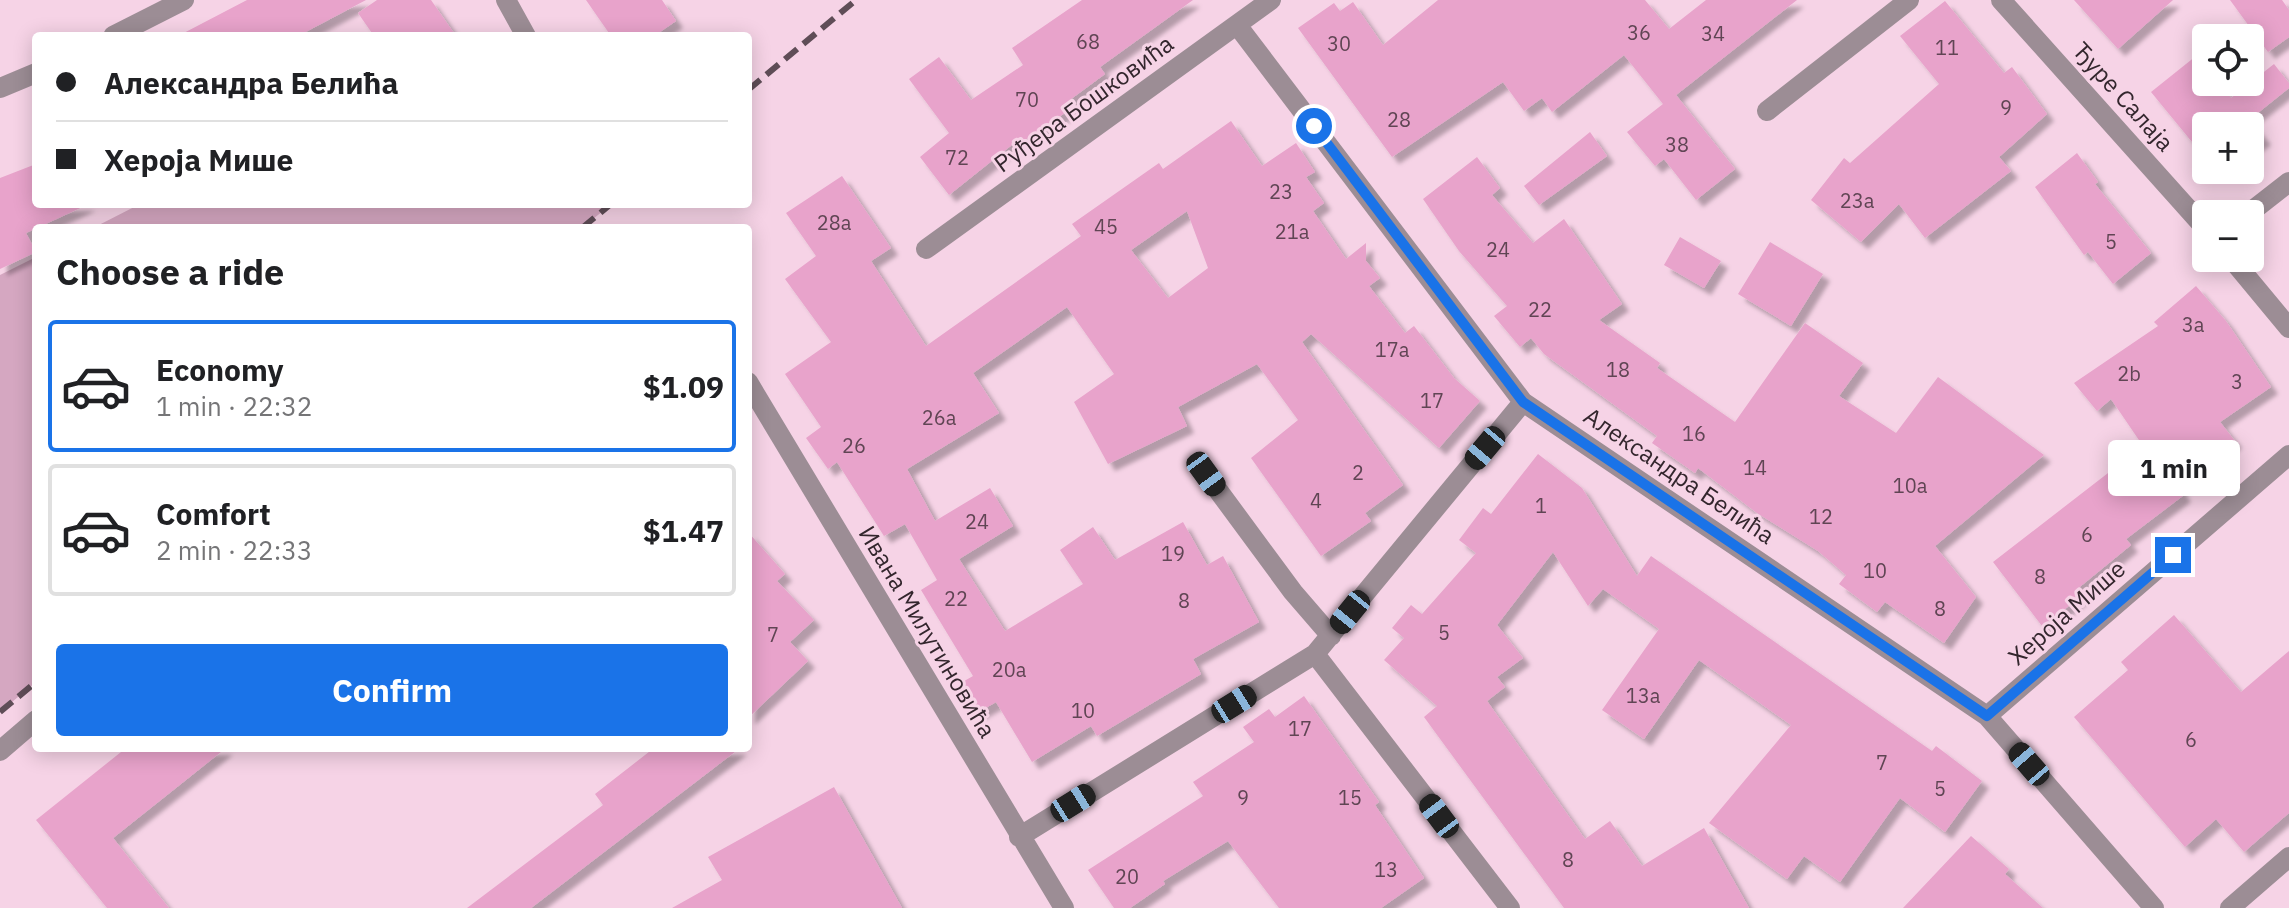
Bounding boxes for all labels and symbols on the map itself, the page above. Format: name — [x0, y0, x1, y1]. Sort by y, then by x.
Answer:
house number: 36 — [1627, 19, 1651, 46]
house number: 34 — [1701, 20, 1725, 47]
street label: Руђера Бошковића — [987, 27, 1180, 179]
house number: 68 — [1076, 28, 1100, 55]
house number: 30 — [1327, 30, 1351, 57]
house number: 11 — [1935, 34, 1959, 61]
street label: Ђуре Салаја — [2066, 35, 2181, 158]
house number: 70 — [1015, 86, 1039, 113]
house number: 9 — [2000, 94, 2012, 121]
house number: 28 — [1387, 106, 1411, 133]
route start — [1296, 108, 1332, 144]
house number: 38 — [1665, 131, 1689, 158]
house number: 72 — [945, 144, 969, 171]
house number: 23 — [1269, 178, 1293, 205]
house number: 23a — [1840, 187, 1875, 214]
house number: 28a — [817, 209, 852, 236]
house number: 45 — [1094, 213, 1118, 240]
house number: 21a — [1275, 218, 1310, 245]
house number: 5 — [2105, 228, 2117, 255]
house number: 24 — [1486, 236, 1510, 263]
house number: 22 — [1528, 296, 1552, 323]
house number: 3a — [2182, 311, 2205, 338]
house number: 17a — [1375, 336, 1410, 363]
house number: 18 — [1606, 356, 1630, 383]
house number: 2b — [2117, 360, 2141, 387]
house number: 3 — [2231, 368, 2243, 395]
house number: 17 — [1420, 387, 1444, 414]
street label: Александра Белића — [1578, 399, 1781, 551]
house number: 26a — [922, 404, 957, 431]
house number: 16 — [1682, 420, 1706, 447]
car — [1460, 422, 1510, 474]
house number: 26 — [842, 432, 866, 459]
callout: 1 min — [2107, 439, 2239, 495]
car — [1182, 448, 1230, 500]
house number: 14 — [1743, 454, 1767, 481]
house number: 2 — [1352, 459, 1364, 486]
house number: 10a — [1893, 472, 1928, 499]
house number: 4 — [1310, 487, 1322, 514]
house number: 1 — [1535, 492, 1547, 519]
house number: 12 — [1809, 503, 1833, 530]
house number: 24 — [965, 508, 989, 535]
street label: Ивана Милутиновића — [852, 520, 1004, 744]
house number: 6 — [2081, 521, 2093, 548]
route end — [2155, 537, 2191, 573]
house number: 19 — [1161, 540, 1185, 567]
street label: Хероја Мише — [2001, 553, 2132, 672]
house number: 10 — [1863, 557, 1887, 584]
house number: 8 — [2034, 563, 2046, 590]
house number: 22 — [944, 585, 968, 612]
car — [1326, 586, 1374, 638]
house number: 8 — [1178, 587, 1190, 614]
house number: 8 — [1934, 595, 1946, 622]
house number: 5 — [1438, 619, 1450, 646]
house number: 7 — [767, 621, 779, 648]
house number: 20a — [992, 656, 1027, 683]
car — [1207, 681, 1261, 727]
house number: 13a — [1626, 682, 1661, 709]
house number: 10 — [1071, 697, 1095, 724]
house number: 17 — [1288, 715, 1312, 742]
house number: 6 — [2185, 726, 2197, 753]
car — [2004, 738, 2054, 790]
house number: 7 — [1876, 749, 1888, 776]
house number: 5 — [1934, 775, 1946, 802]
car — [1046, 780, 1100, 826]
house number: 9 — [1237, 784, 1249, 811]
house number: 15 — [1338, 784, 1362, 811]
car — [1415, 790, 1463, 842]
house number: 8 — [1562, 846, 1574, 873]
house number: 13 — [1374, 856, 1398, 883]
house number: 20 — [1115, 863, 1139, 890]

